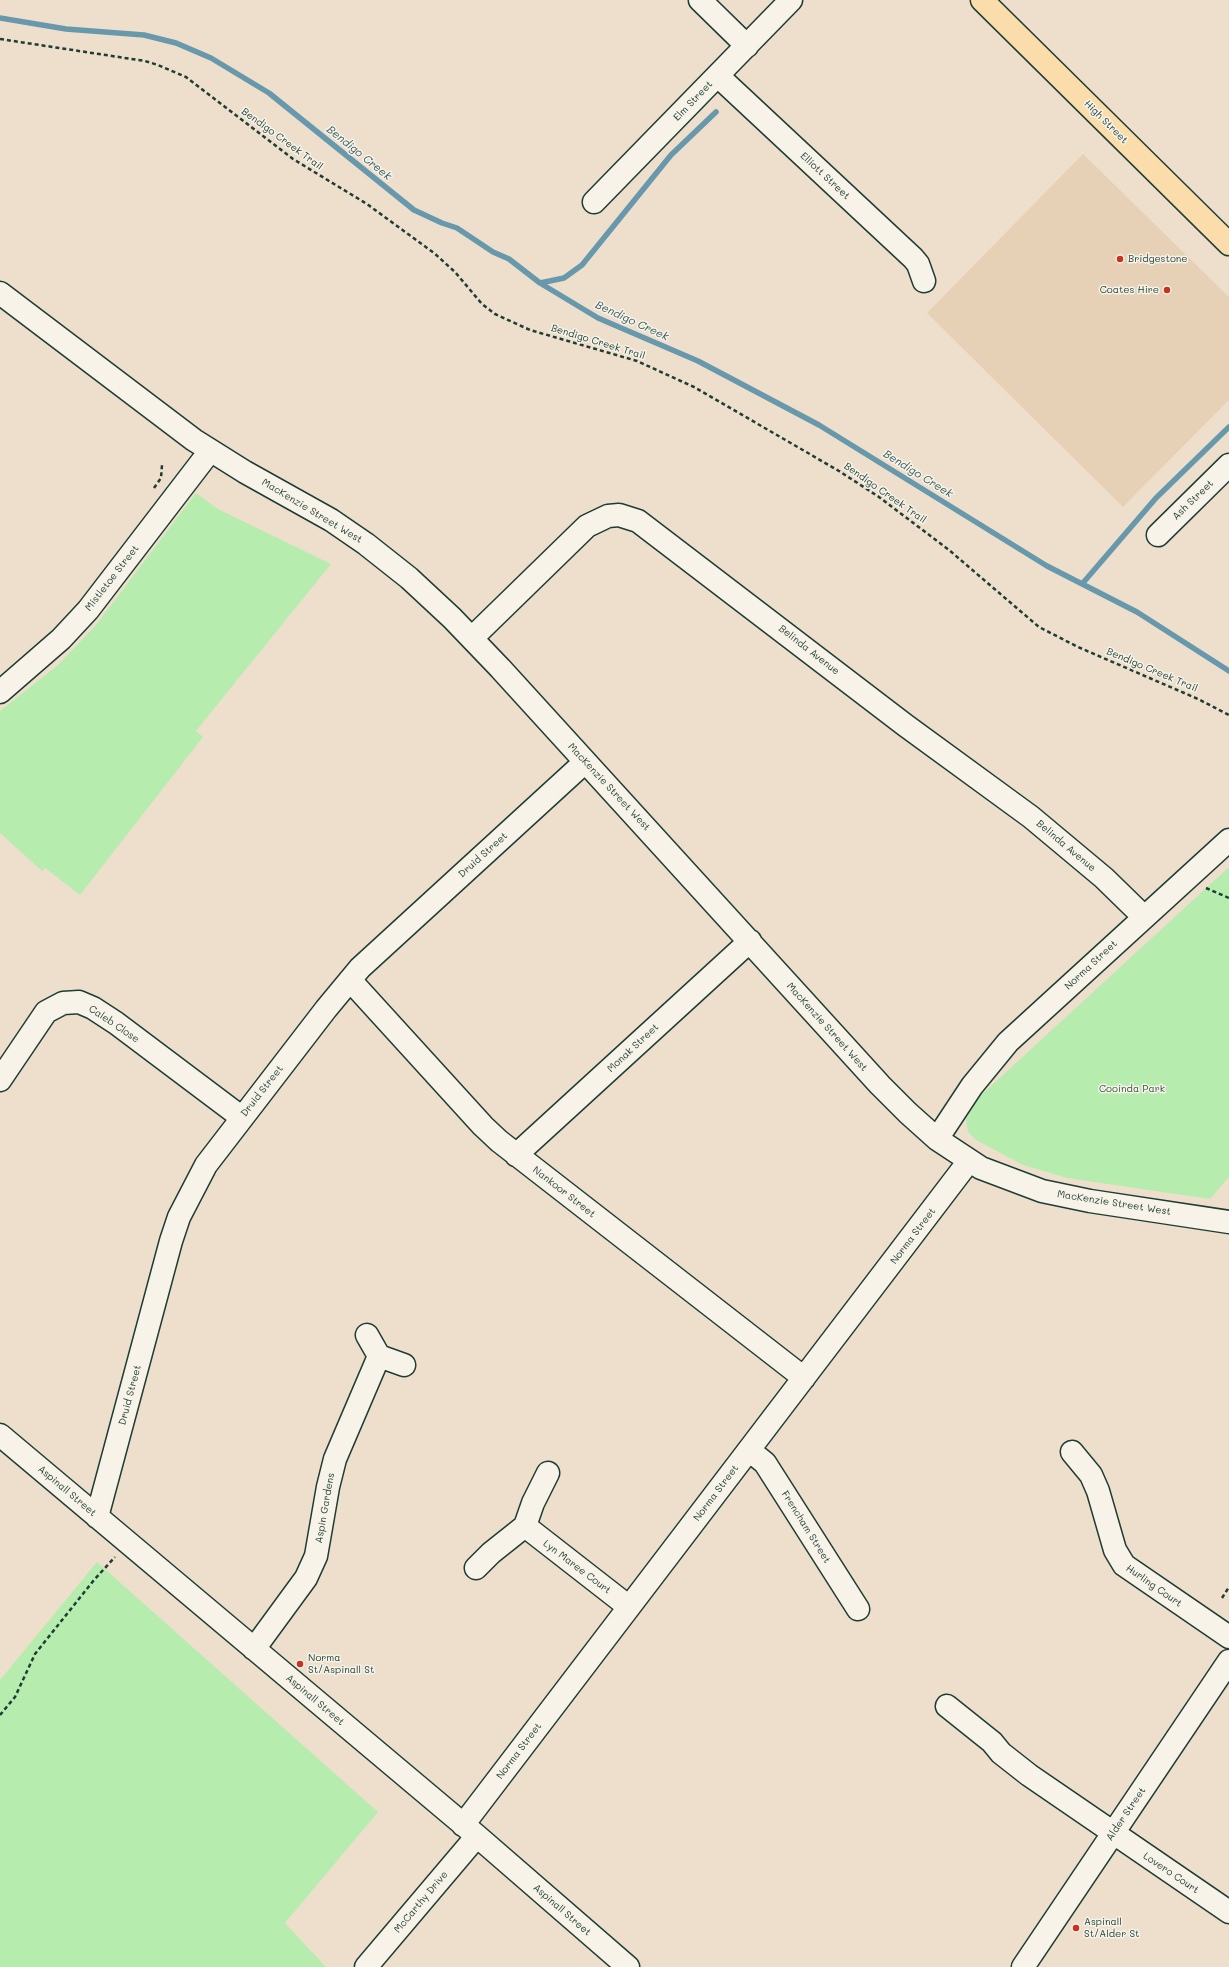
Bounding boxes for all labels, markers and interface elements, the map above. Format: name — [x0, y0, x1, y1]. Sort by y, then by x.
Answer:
street label: Elm Street — [671, 78, 715, 124]
street label: High Street — [1082, 98, 1130, 146]
street label: Bendigo Creek Trail — [239, 105, 325, 173]
water label: Bendigo Creek — [324, 123, 394, 183]
street label: Elliott Street — [798, 150, 852, 202]
place label: Bridgestone — [1128, 253, 1188, 265]
marker: Bridgestone — [1115, 254, 1125, 264]
place label: Coates Hire — [1100, 284, 1159, 296]
marker: Coates Hire — [1162, 285, 1172, 295]
water label: Bendigo Creek — [593, 298, 671, 344]
street label: Bendigo Creek Trail — [550, 322, 646, 362]
water label: Bendigo Creek — [881, 447, 955, 501]
street label: Bendigo Creek Trail — [842, 460, 928, 526]
street label: MacKenzie Street West — [260, 476, 364, 546]
street label: Ash Street — [1170, 477, 1216, 523]
street label: Mistletoe Street — [82, 543, 142, 613]
street label: Belinda Avenue — [776, 623, 842, 677]
street label: Bendigo Creek Trail — [1105, 645, 1199, 695]
street label: MacKenzie Street West — [565, 741, 653, 833]
street label: Belinda Avenue — [1034, 818, 1098, 874]
street label: Druid Street — [456, 830, 510, 880]
street label: Norma Street — [1062, 938, 1120, 992]
street label: MacKenzie Street West — [784, 980, 870, 1074]
street label: Caleb Close — [86, 1003, 142, 1045]
street label: Monak Street — [605, 1021, 661, 1075]
street label: Druid Street — [238, 1063, 286, 1119]
park label: Cooinda Park — [1099, 1083, 1165, 1095]
street label: Nankoor Street — [530, 1164, 598, 1220]
street label: MacKenzie Street West — [1056, 1188, 1172, 1218]
street label: Norma Street — [888, 1205, 938, 1267]
street label: Druid Street — [116, 1364, 144, 1426]
street label: Norma Street — [691, 1462, 741, 1524]
street label: Aspinall Street — [35, 1463, 99, 1519]
street label: Aspin Gardens — [313, 1472, 337, 1544]
street label: Frencham Street — [779, 1489, 833, 1565]
street label: Lyn Maree Court — [541, 1538, 613, 1596]
street label: Hurling Court — [1124, 1562, 1184, 1610]
place label: Norma St/Aspinall St — [308, 1652, 374, 1676]
marker: Norma St/Aspinall St — [295, 1659, 305, 1669]
street label: Aspinall Street — [283, 1672, 347, 1728]
street label: Norma Street — [494, 1720, 544, 1782]
street label: Alder Street — [1104, 1785, 1148, 1843]
street label: Lovero Court — [1141, 1850, 1201, 1896]
street label: McCarthy Drive — [392, 1869, 450, 1935]
street label: Aspinall Street — [531, 1882, 593, 1938]
place label: Aspinall St/Alder St — [1084, 1916, 1139, 1940]
marker: Aspinall St/Alder St — [1071, 1923, 1081, 1933]

